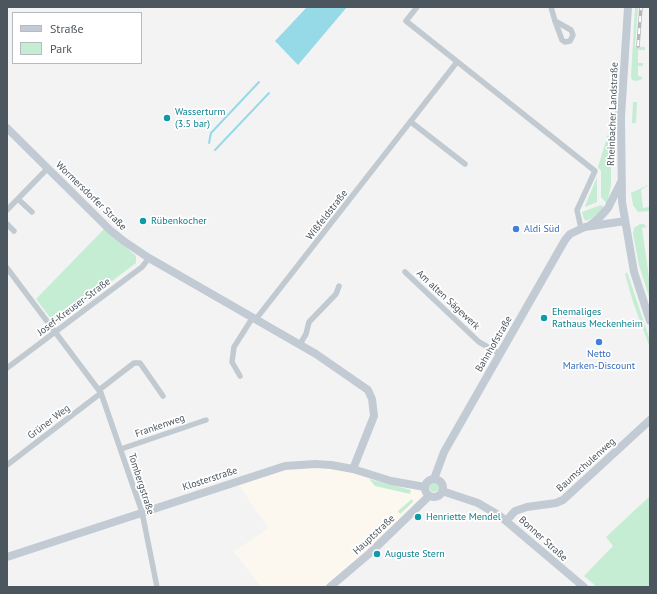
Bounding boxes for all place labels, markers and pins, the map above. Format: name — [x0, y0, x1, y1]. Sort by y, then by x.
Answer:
place label: Wasserturm (3.5 bar) — [175, 106, 225, 130]
marker: Wasserturm (3.5 bar) — [162, 113, 172, 123]
place label: Rübenkocher — [151, 215, 207, 227]
marker: Rübenkocher — [138, 216, 148, 226]
place label: Aldi Süd — [524, 223, 560, 235]
marker: Aldi Süd — [511, 224, 521, 234]
place label: Ehemaliges Rathaus Meckenheim — [552, 306, 643, 330]
marker: Ehemaliges Rathaus Meckenheim — [539, 313, 549, 323]
marker: Netto Marken-Discount — [594, 337, 604, 347]
place label: Netto Marken-Discount — [563, 348, 635, 372]
place label: Henriette Mendel — [426, 511, 501, 523]
marker: Henriette Mendel — [413, 512, 423, 522]
place label: Auguste Stern — [385, 548, 445, 560]
marker: Auguste Stern — [372, 549, 382, 559]

